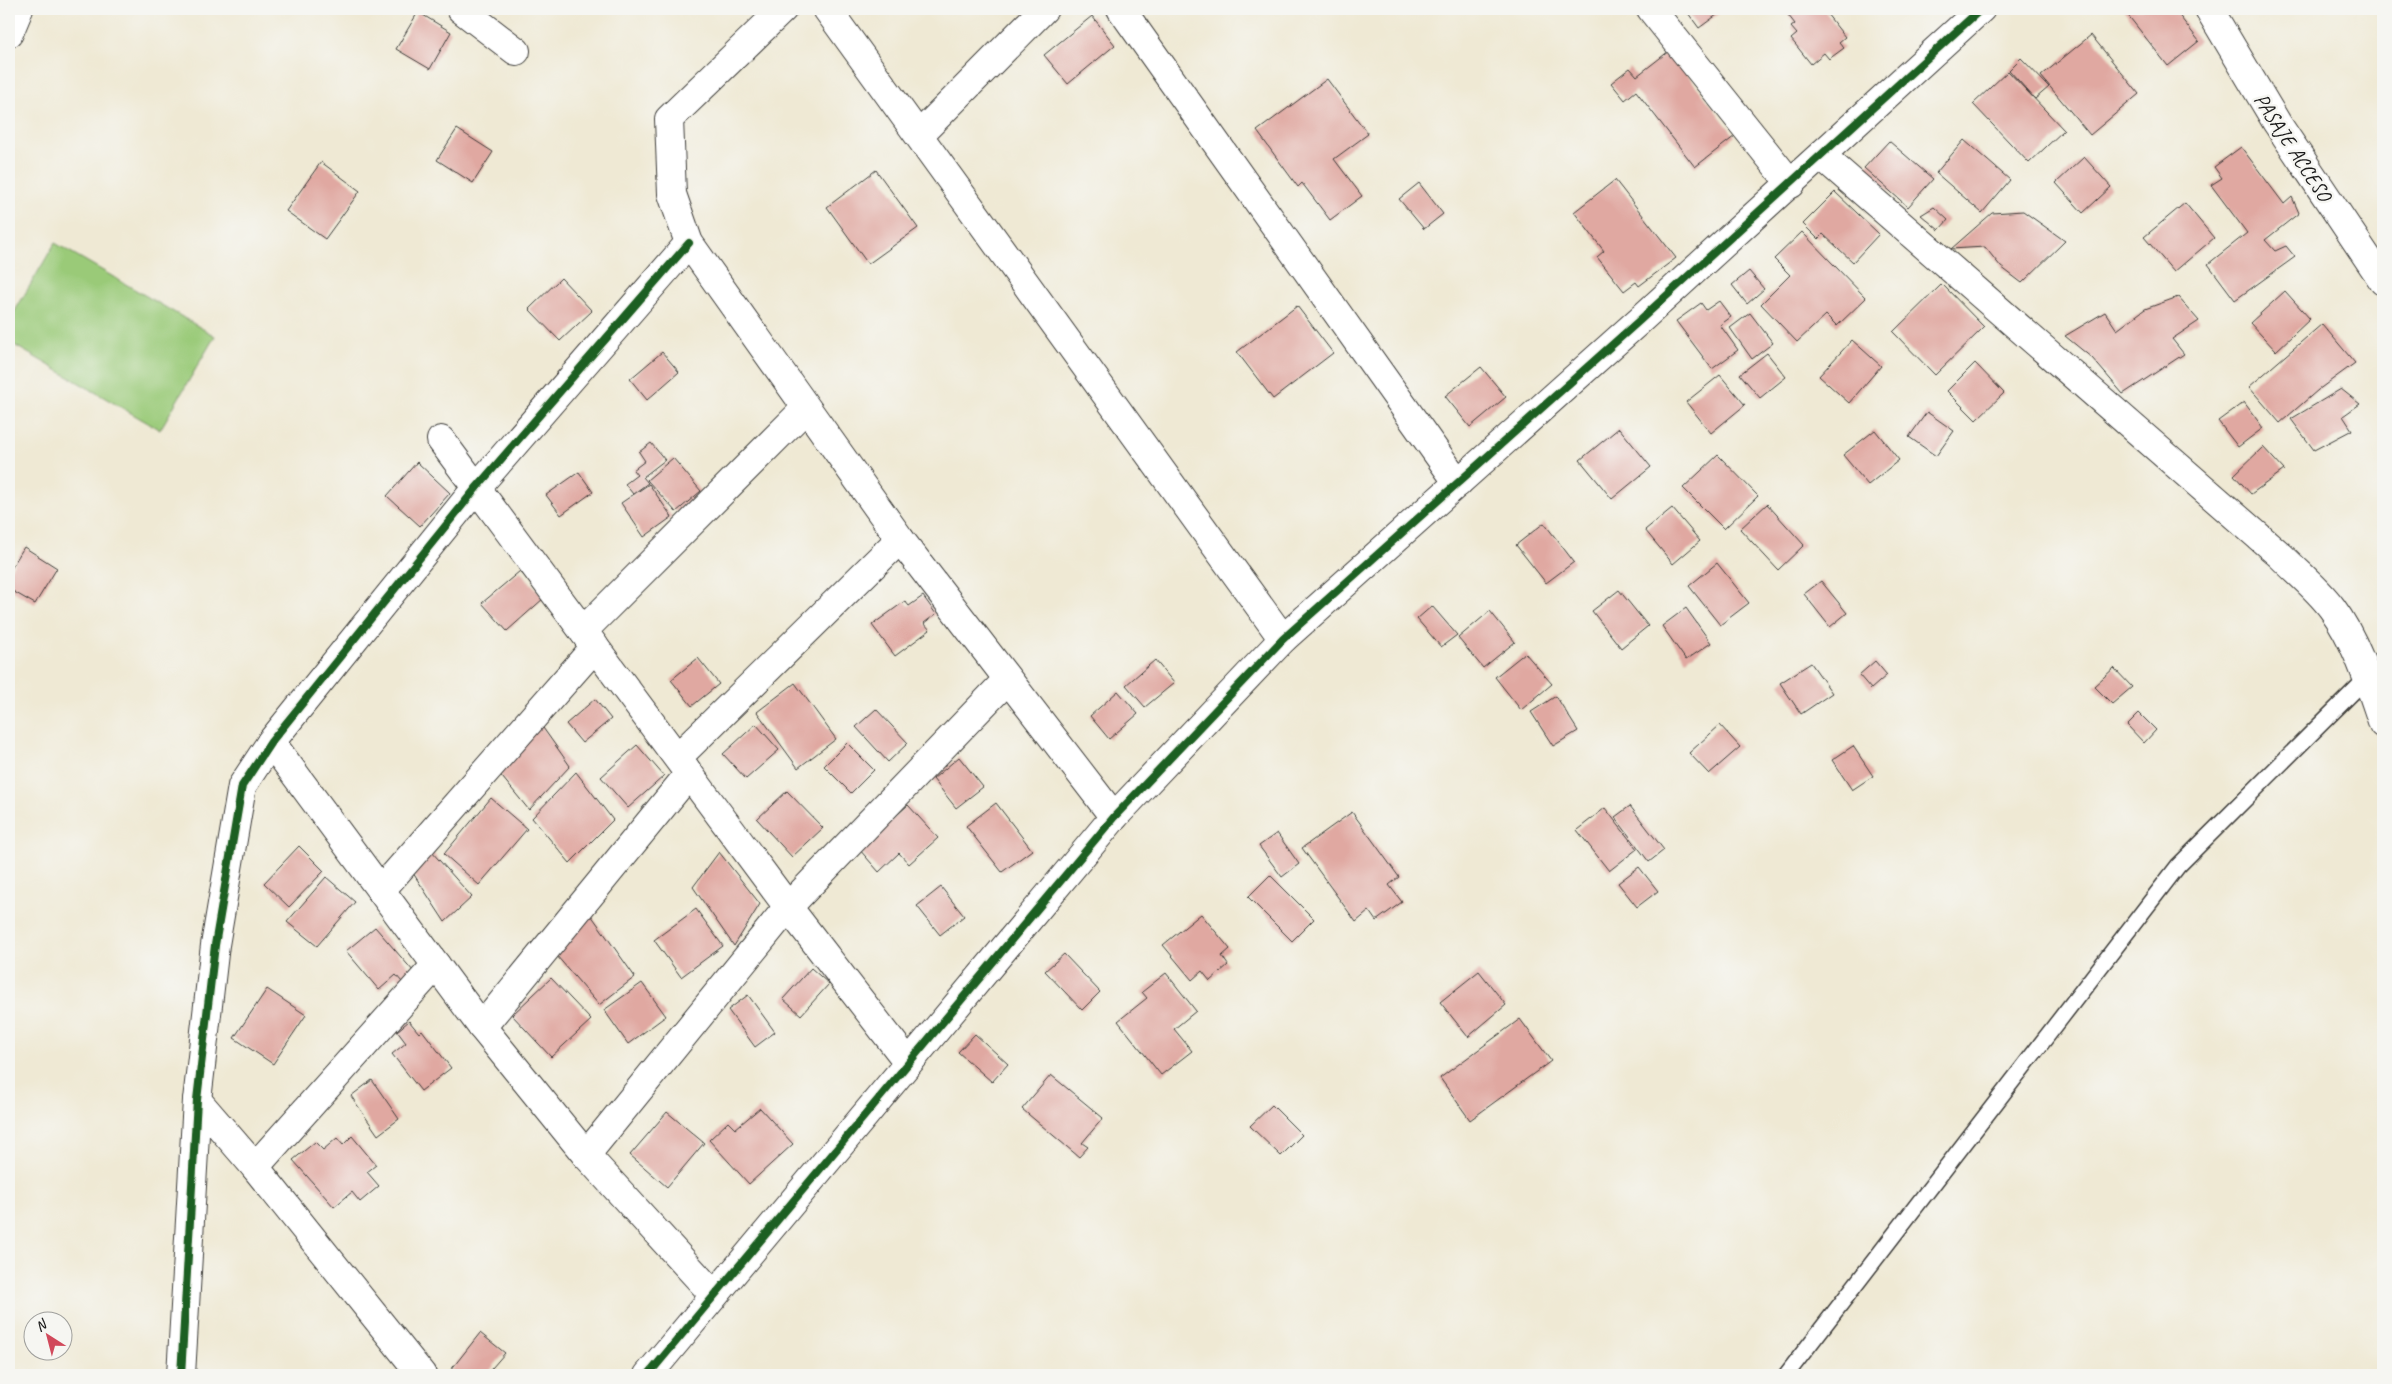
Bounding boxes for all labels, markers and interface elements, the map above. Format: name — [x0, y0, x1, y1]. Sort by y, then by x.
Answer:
street label: PASAJE ACCESO — [2248, 88, 2339, 208]
north arrow — [22, 1312, 72, 1362]
text: N — [32, 1315, 51, 1335]

